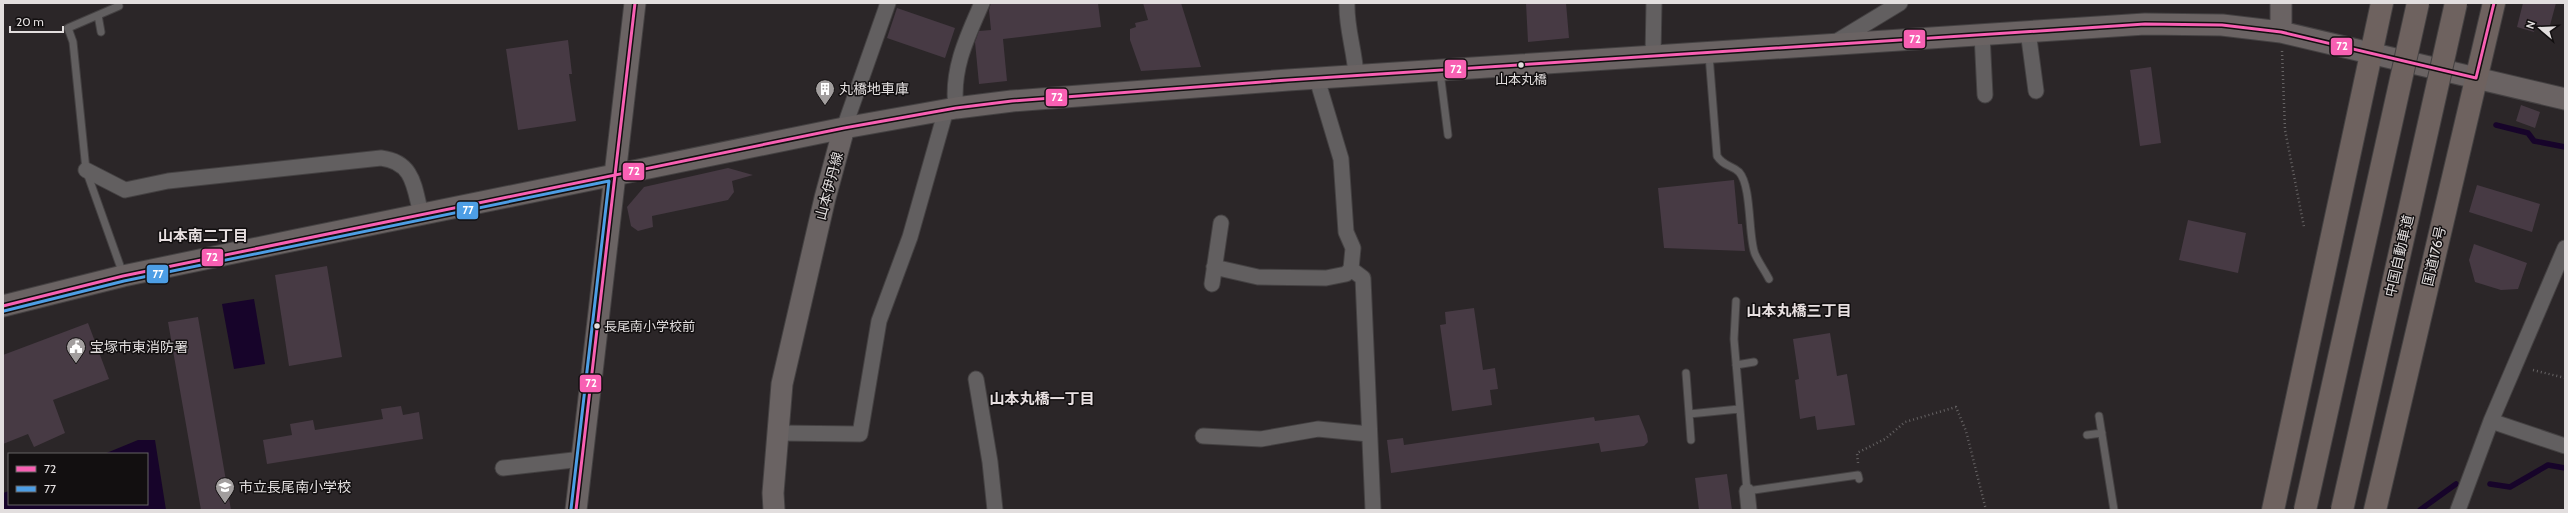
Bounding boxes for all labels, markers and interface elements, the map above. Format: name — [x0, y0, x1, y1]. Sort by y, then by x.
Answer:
scale bar — [10, 8, 63, 34]
north arrow — [2520, 8, 2560, 48]
text: 20 m — [16, 14, 44, 29]
text: N — [2523, 19, 2538, 31]
line badge: 72 — [1903, 29, 1926, 49]
text: 72 — [1909, 32, 1921, 46]
line badge: 72 — [2330, 37, 2353, 56]
text: 72 — [2336, 39, 2348, 53]
line badge: 72 — [1444, 59, 1467, 79]
marker: 山本丸橋 — [1516, 60, 1526, 70]
text: 72 — [1450, 62, 1462, 76]
place label: 山本丸橋 — [1495, 71, 1547, 87]
building icon: 丸橋地車庫 — [814, 78, 836, 106]
place label: 丸橋地車庫 — [839, 80, 909, 98]
line badge: 72 — [1045, 88, 1068, 107]
text: 72 — [1051, 90, 1063, 104]
street label: 山本伊丹線 — [811, 150, 847, 222]
line badge: 72 — [622, 162, 645, 181]
text: 72 — [628, 164, 640, 178]
line badge: 77 — [456, 201, 479, 220]
text: 77 — [462, 203, 474, 217]
street label: 中国自動車道 — [2381, 213, 2417, 299]
street label: 国道176号 — [2418, 224, 2450, 288]
district label: 山本南二丁目 — [158, 227, 248, 245]
line badge: 72 — [201, 248, 224, 267]
text: 72 — [206, 250, 218, 264]
line badge: 77 — [146, 264, 169, 284]
text: 77 — [152, 267, 164, 281]
district label: 山本丸橋三丁目 — [1746, 302, 1852, 320]
place label: 長尾南小学校前 — [604, 318, 695, 334]
marker: 長尾南小学校前 — [592, 321, 602, 331]
public building icon: 宝塚市東消防署 — [65, 336, 87, 364]
place label: 宝塚市東消防署 — [90, 338, 188, 356]
line badge: 72 — [579, 374, 602, 393]
text: 72 — [585, 376, 597, 390]
district label: 山本丸橋一丁目 — [989, 390, 1095, 408]
legend — [8, 453, 148, 505]
text: 72 — [44, 461, 56, 476]
school or university icon: 市立長尾南小学校 — [214, 476, 236, 504]
place label: 市立長尾南小学校 — [239, 478, 351, 496]
text: 77 — [44, 481, 56, 496]

